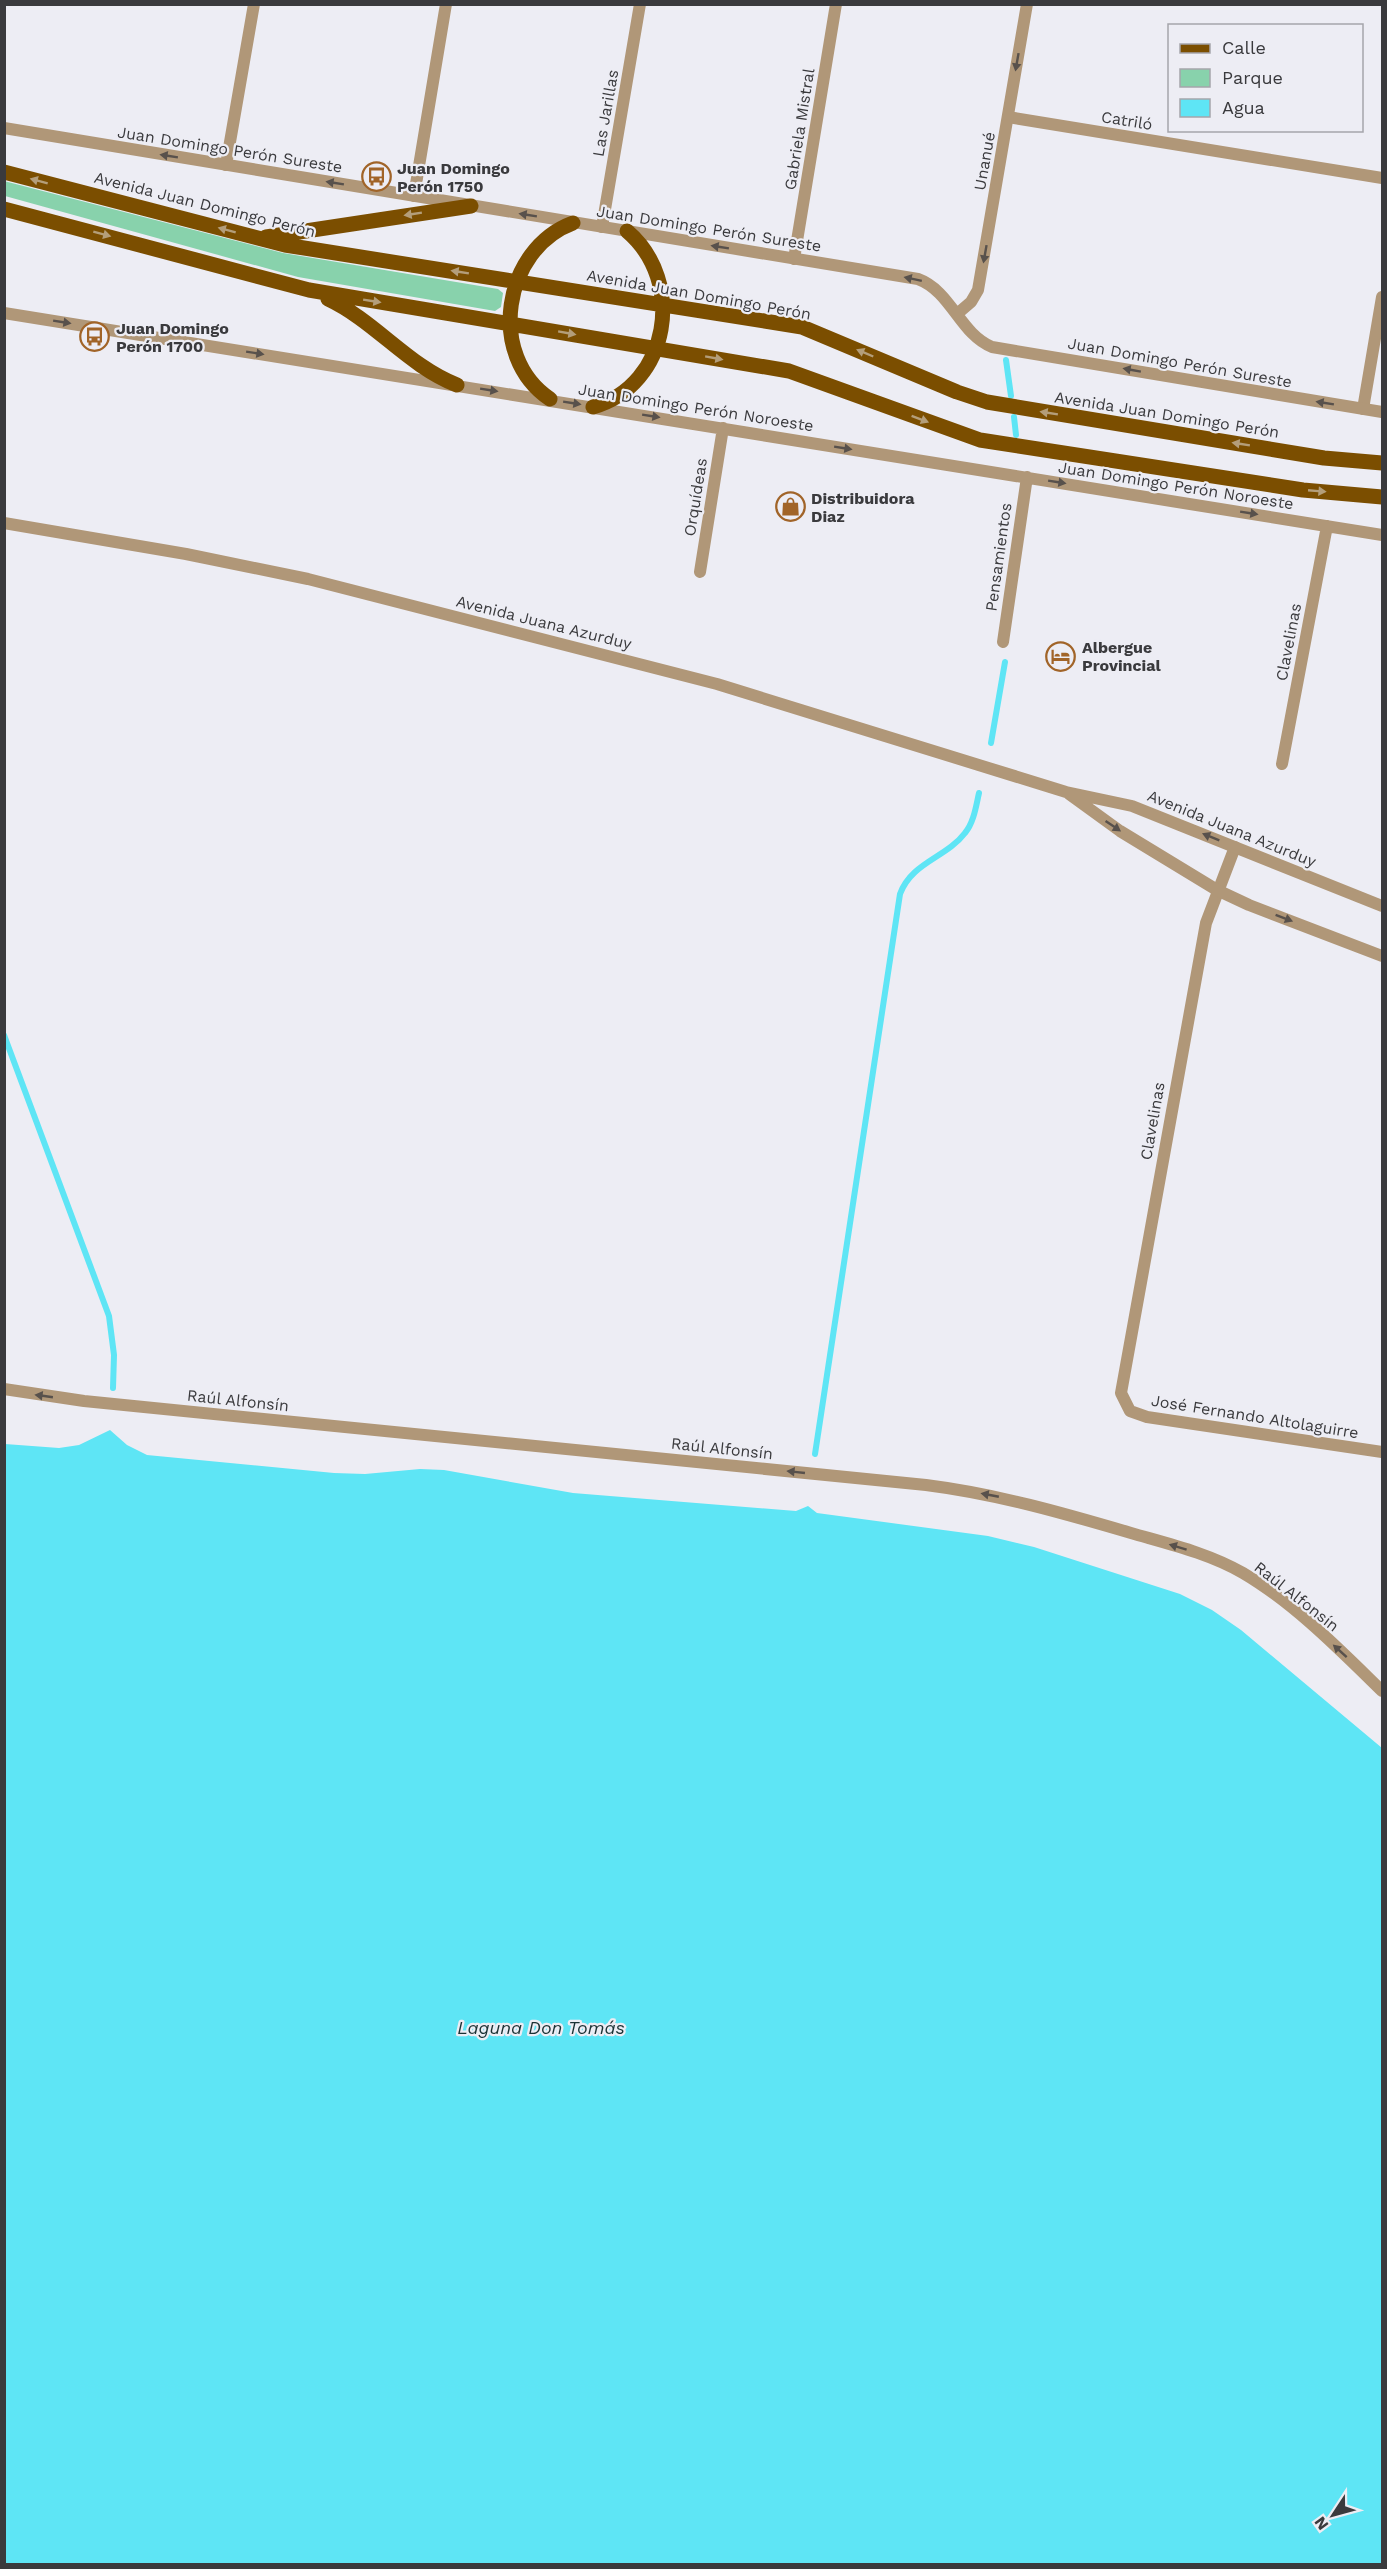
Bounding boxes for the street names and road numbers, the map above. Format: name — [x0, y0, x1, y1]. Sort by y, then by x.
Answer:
street label: Gabriela Mistral — [780, 67, 819, 191]
street label: Las Jarillas — [588, 68, 622, 158]
street label: Catriló — [1100, 107, 1154, 134]
street label: Juan Domingo Perón Sureste — [116, 122, 344, 177]
street label: Unanué — [970, 130, 999, 192]
street label: Avenida Juan Domingo Perón — [92, 168, 318, 241]
street label: Juan Domingo Perón Sureste — [595, 201, 823, 256]
street label: Avenida Juan Domingo Perón — [585, 265, 813, 324]
street label: Juan Domingo Perón Sureste — [1066, 333, 1294, 392]
street label: Juan Domingo Perón Noroeste — [577, 379, 815, 435]
street label: Avenida Juan Domingo Perón — [1053, 387, 1281, 442]
street label: Orquídeas — [680, 457, 711, 538]
street label: Juan Domingo Perón Noroeste — [1057, 457, 1295, 513]
street label: Pensamientos — [981, 502, 1016, 613]
street label: Avenida Juana Azurduy — [454, 591, 634, 654]
street label: Clavelinas — [1272, 602, 1305, 683]
street label: Avenida Juana Azurduy — [1145, 786, 1320, 871]
street label: Clavelinas — [1136, 1081, 1169, 1162]
street label: Raúl Alfonsín — [186, 1386, 290, 1415]
street label: José Fernando Altolaguirre — [1150, 1391, 1360, 1442]
street label: Raúl Alfonsín — [670, 1434, 774, 1463]
street label: Raúl Alfonsín — [1251, 1557, 1343, 1635]

